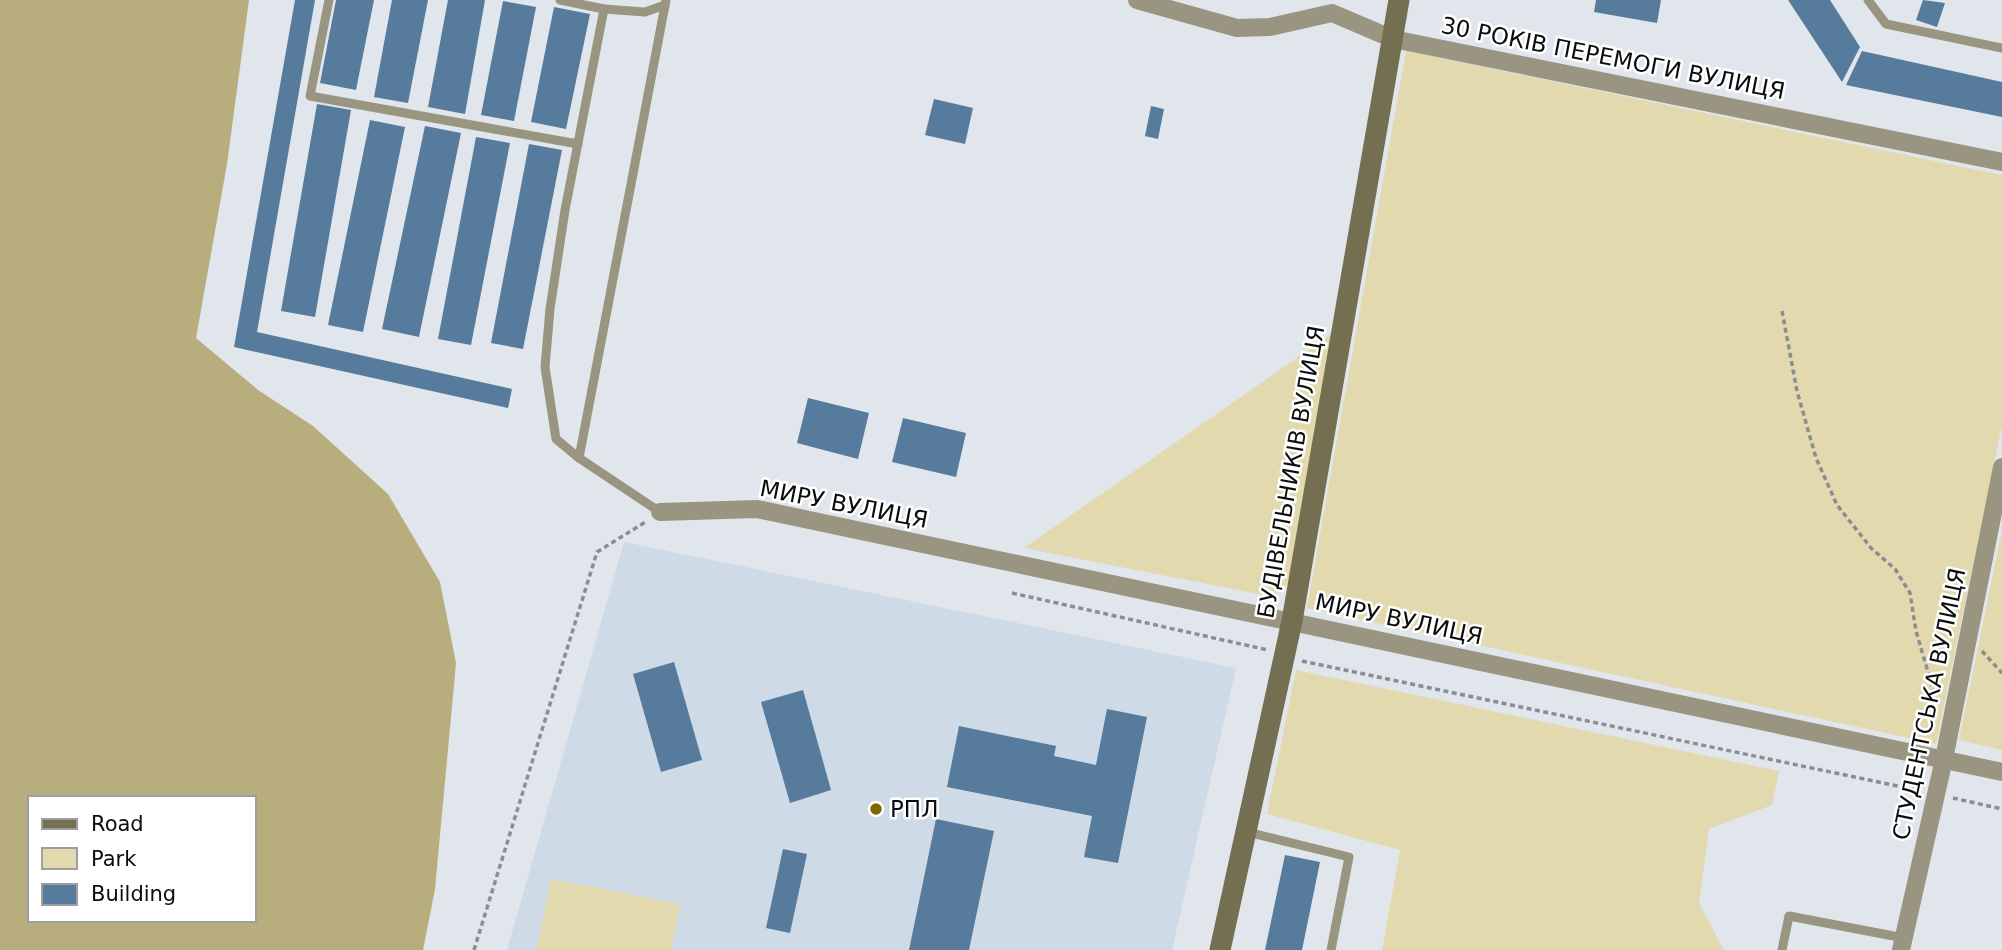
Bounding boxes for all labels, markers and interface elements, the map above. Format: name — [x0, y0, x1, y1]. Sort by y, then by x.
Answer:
street label: 30 РОКІВ ПЕРЕМОГИ ВУЛИЦЯ — [1439, 12, 1787, 104]
street label: БУДІВЕЛЬНИКІВ ВУЛИЦЯ — [1252, 324, 1330, 620]
street label: МИРУ ВУЛИЦЯ — [758, 475, 930, 533]
street label: СТУДЕНТСЬКА ВУЛИЦЯ — [1887, 566, 1971, 842]
street label: МИРУ ВУЛИЦЯ — [1313, 589, 1485, 649]
legend — [28, 796, 256, 922]
place label: РПЛ — [890, 796, 938, 822]
marker: РПЛ — [868, 801, 884, 817]
text: Road — [91, 812, 144, 836]
text: Park — [91, 847, 137, 871]
text: Building — [91, 882, 176, 906]

